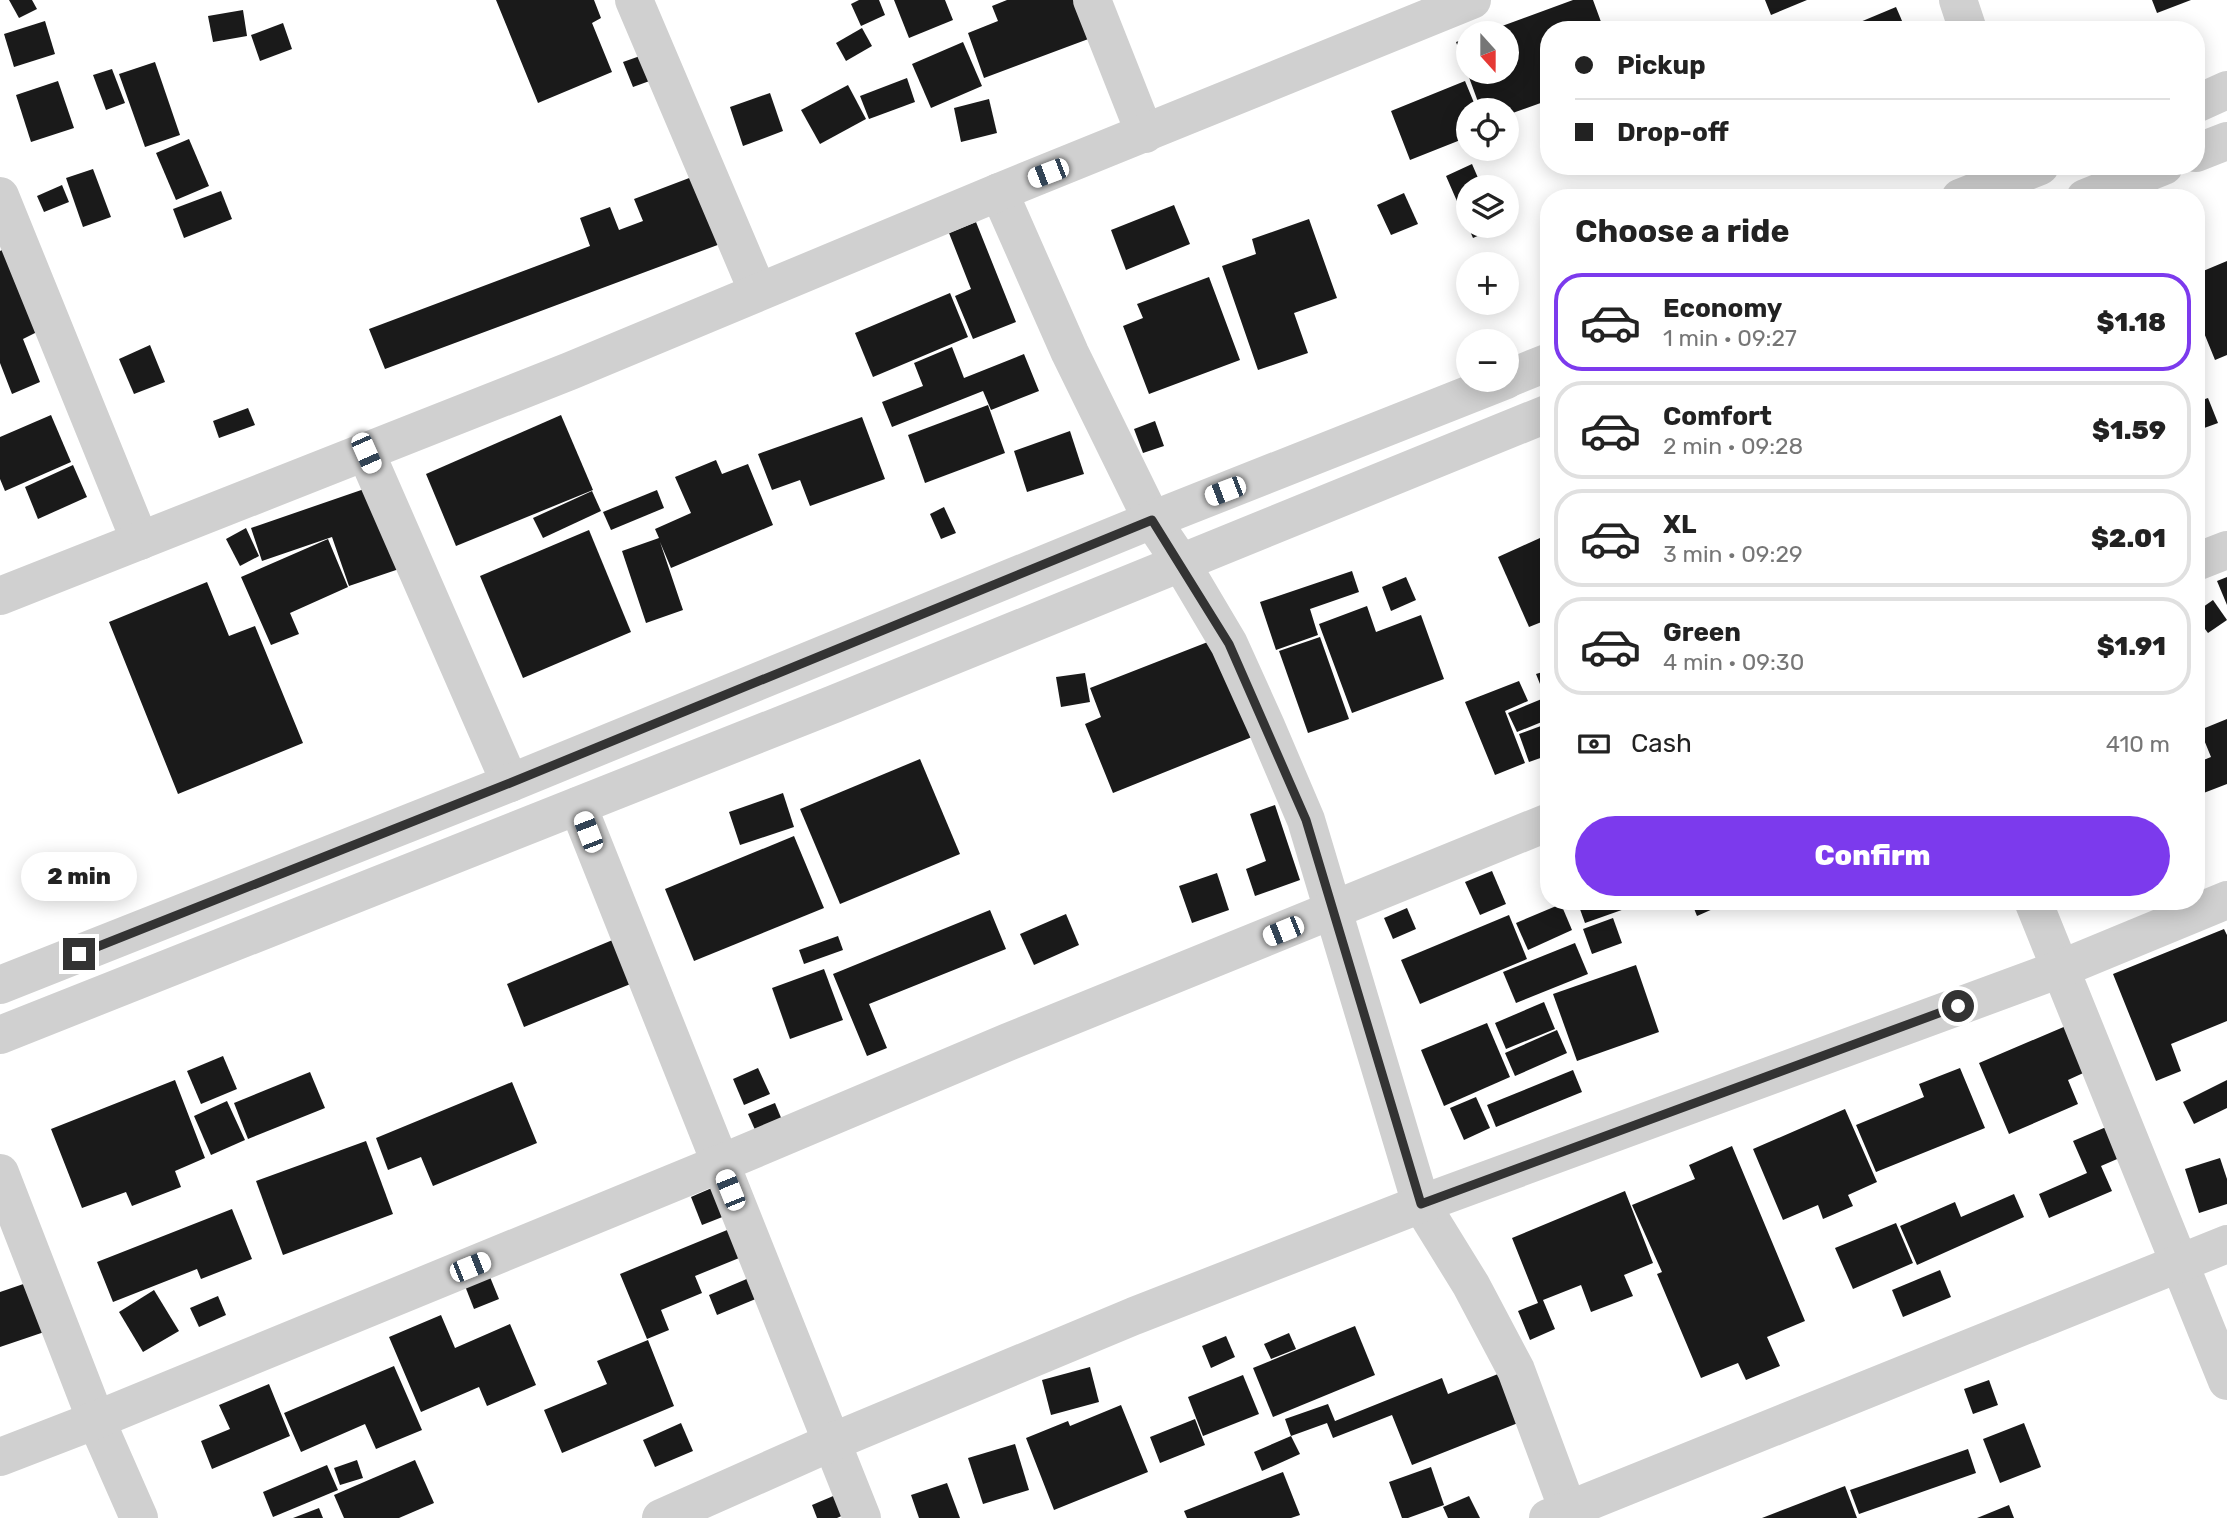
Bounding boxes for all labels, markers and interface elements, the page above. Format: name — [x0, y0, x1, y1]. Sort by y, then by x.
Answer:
north arrow — [1456, 21, 1519, 84]
map controls — [1456, 21, 1519, 392]
text: Pickup — [1617, 50, 1706, 81]
button: locate — [1456, 98, 1519, 161]
text: Drop-off — [1617, 117, 1729, 148]
car — [1025, 156, 1072, 190]
button: layers — [1456, 175, 1519, 238]
text: Choose a ride — [1575, 212, 1789, 250]
button: + — [1456, 252, 1519, 315]
icon: car — [1579, 291, 1642, 354]
text: Economy — [1663, 293, 1782, 324]
text: $1.18 — [2097, 307, 2166, 338]
text: 1 min · 09:27 — [1663, 324, 1797, 352]
button: − — [1456, 329, 1519, 392]
icon: car — [1579, 399, 1642, 462]
text: Comfort — [1663, 401, 1772, 432]
text: $1.59 — [2092, 415, 2166, 446]
car — [348, 430, 385, 476]
text: 2 min · 09:28 — [1663, 432, 1803, 460]
car — [1202, 474, 1249, 508]
icon: car — [1579, 507, 1642, 570]
text: XL — [1663, 509, 1696, 540]
text: $2.01 — [2091, 523, 2166, 554]
text: 3 min · 09:29 — [1663, 540, 1803, 568]
icon: car — [1579, 615, 1642, 678]
text: Green — [1663, 617, 1741, 648]
text: $1.91 — [2097, 631, 2166, 662]
text: 4 min · 09:30 — [1663, 648, 1804, 676]
icon: cash — [1575, 725, 1613, 763]
text: Cash — [1631, 728, 1692, 759]
text: 410 m — [2106, 730, 2170, 758]
car — [571, 809, 606, 855]
button: Confirm — [1575, 816, 2170, 896]
callout: 2 min — [21, 852, 137, 902]
text: 2 min — [47, 862, 111, 890]
car — [1260, 913, 1307, 949]
route end — [63, 938, 95, 970]
route start — [1942, 990, 1974, 1022]
car — [713, 1167, 748, 1213]
car — [447, 1249, 494, 1285]

